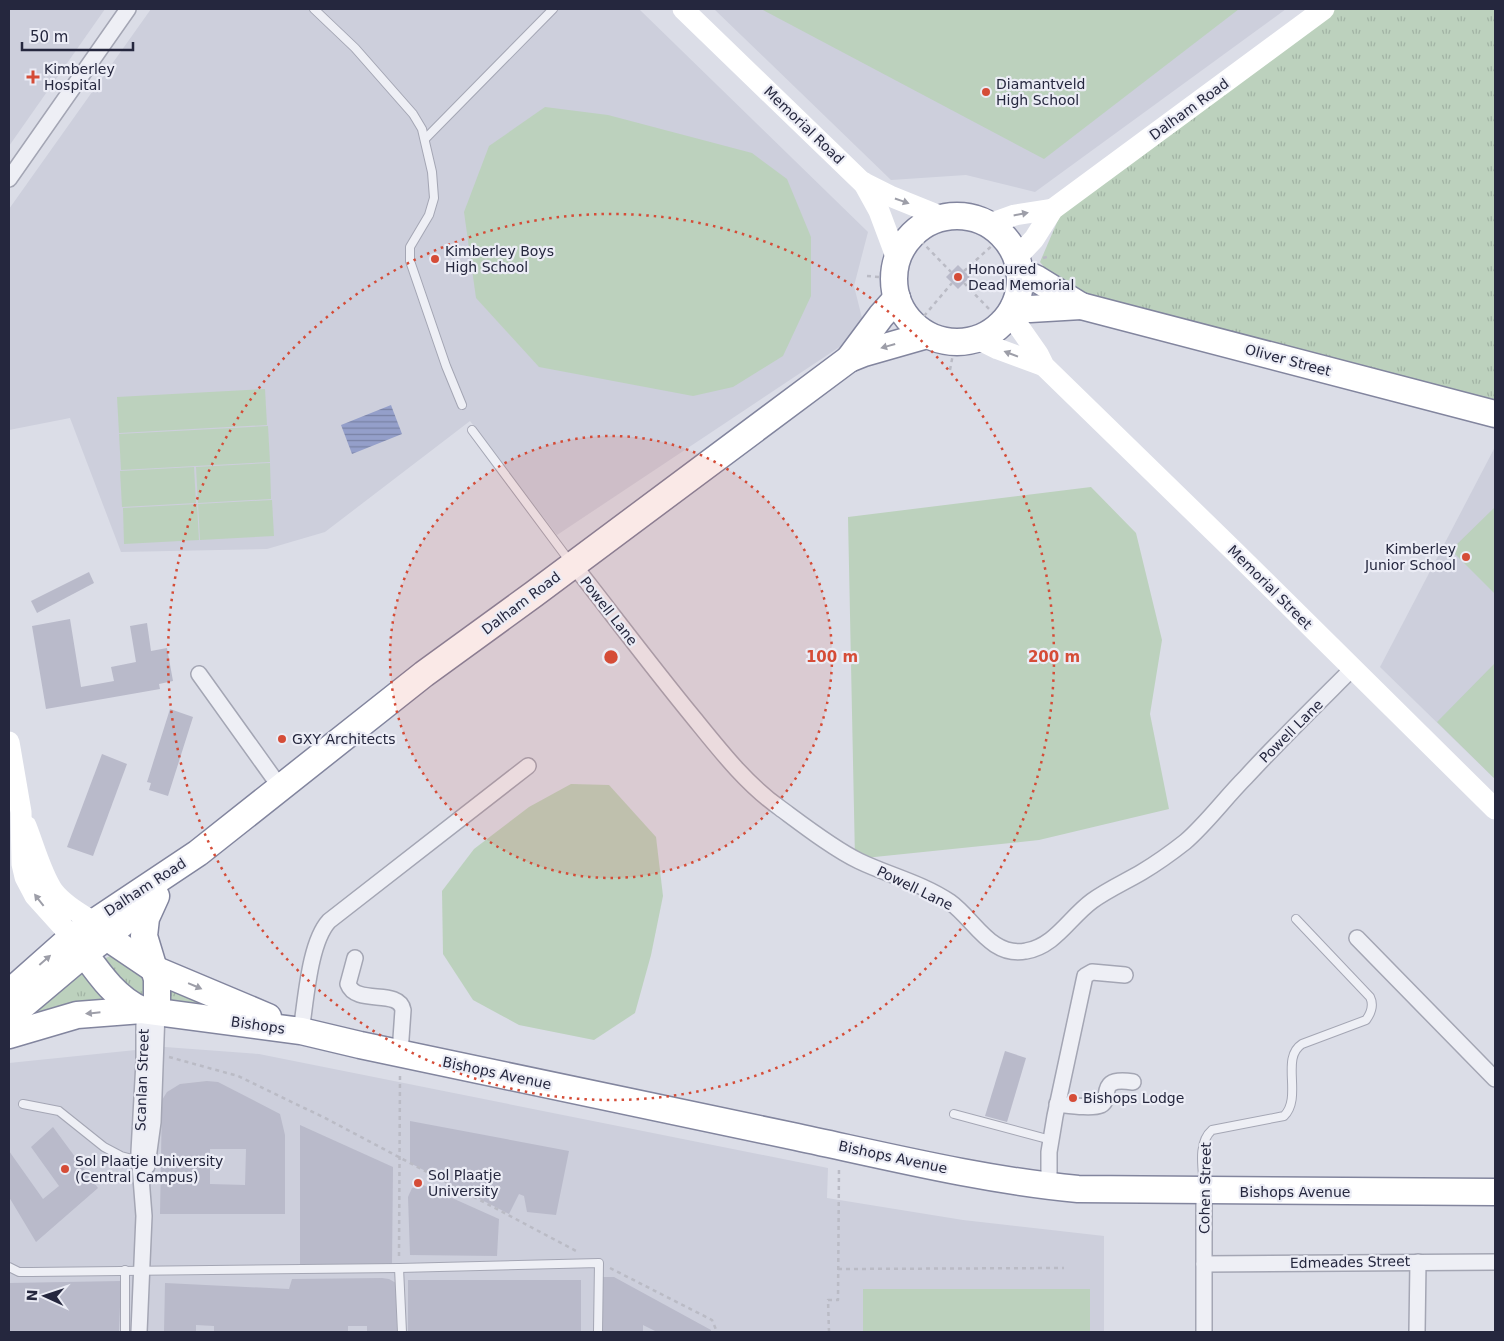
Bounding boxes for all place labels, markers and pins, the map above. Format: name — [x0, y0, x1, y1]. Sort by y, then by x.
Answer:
place label: Kimberley Hospital — [44, 61, 115, 93]
marker: Kimberley Hospital — [26, 70, 40, 84]
place label: Diamantveld High School — [996, 76, 1086, 108]
marker: Diamantveld High School — [980, 86, 992, 98]
place label: Kimberley Boys High School — [445, 243, 554, 275]
marker: Kimberley Boys High School — [429, 253, 441, 265]
place label: Honoured Dead Memorial — [968, 261, 1074, 293]
marker: Honoured Dead Memorial — [952, 271, 964, 283]
place label: Kimberley Junior School — [1364, 541, 1456, 573]
marker: Kimberley Junior School — [1460, 551, 1472, 563]
centre of rings — [602, 648, 620, 666]
place label: GXY Architects — [292, 731, 396, 747]
marker: GXY Architects — [276, 733, 288, 745]
place label: Bishops Lodge — [1083, 1090, 1184, 1106]
marker: Bishops Lodge — [1067, 1092, 1079, 1104]
place label: Sol Plaatje University (Central Campus) — [75, 1153, 223, 1185]
marker: Sol Plaatje University (Central Campus) — [59, 1163, 71, 1175]
place label: Sol Plaatje University — [428, 1167, 501, 1199]
marker: Sol Plaatje University — [412, 1177, 424, 1189]

